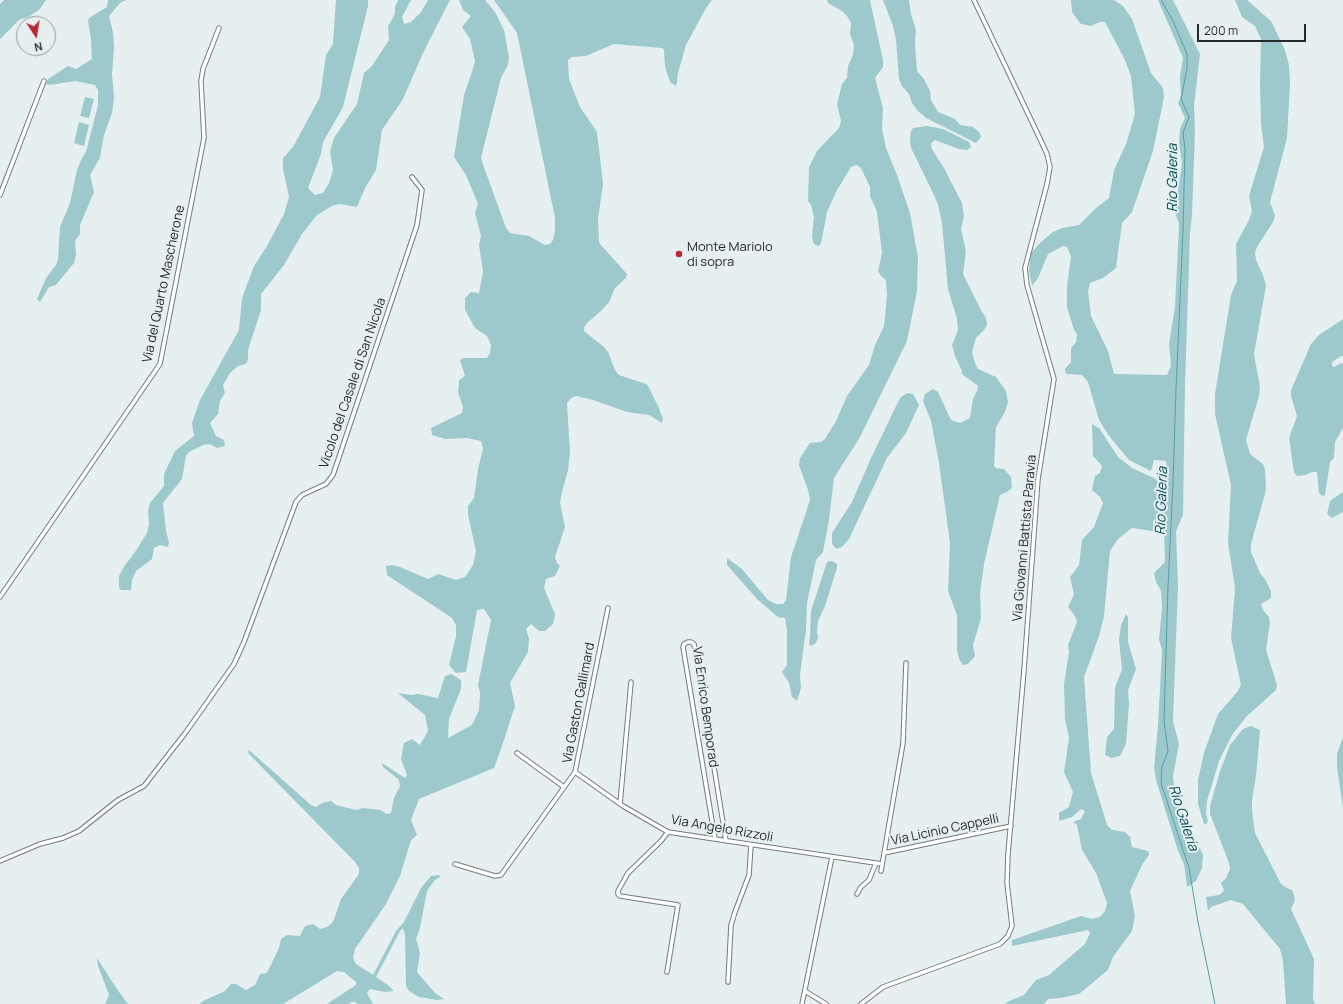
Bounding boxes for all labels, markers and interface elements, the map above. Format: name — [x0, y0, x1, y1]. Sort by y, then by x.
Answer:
north arrow — [16, 16, 56, 56]
scale bar — [1199, 16, 1308, 42]
text: 200 m — [1204, 22, 1238, 39]
text: N — [33, 39, 44, 55]
water label: Rio Galeria — [1165, 144, 1181, 212]
street label: Via del Quarto Mascherone — [140, 204, 188, 364]
place label: Monte Mariolo di sopra — [687, 239, 773, 270]
marker: Monte Mariolo di sopra — [674, 249, 684, 259]
street label: Vicolo del Casale di San Nicola — [316, 296, 390, 470]
street label: Via Giovanni Battista Paravia — [1010, 454, 1040, 622]
water label: Rio Galeria — [1152, 467, 1172, 535]
street label: Via Gaston Gallimard — [560, 641, 598, 765]
street label: Via Enrico Bemporad — [689, 646, 721, 768]
water label: Rio Galeria — [1164, 783, 1202, 853]
street label: Via Licinio Cappelli — [890, 811, 1000, 849]
street label: Via Angelo Rizzoli — [670, 812, 774, 846]

